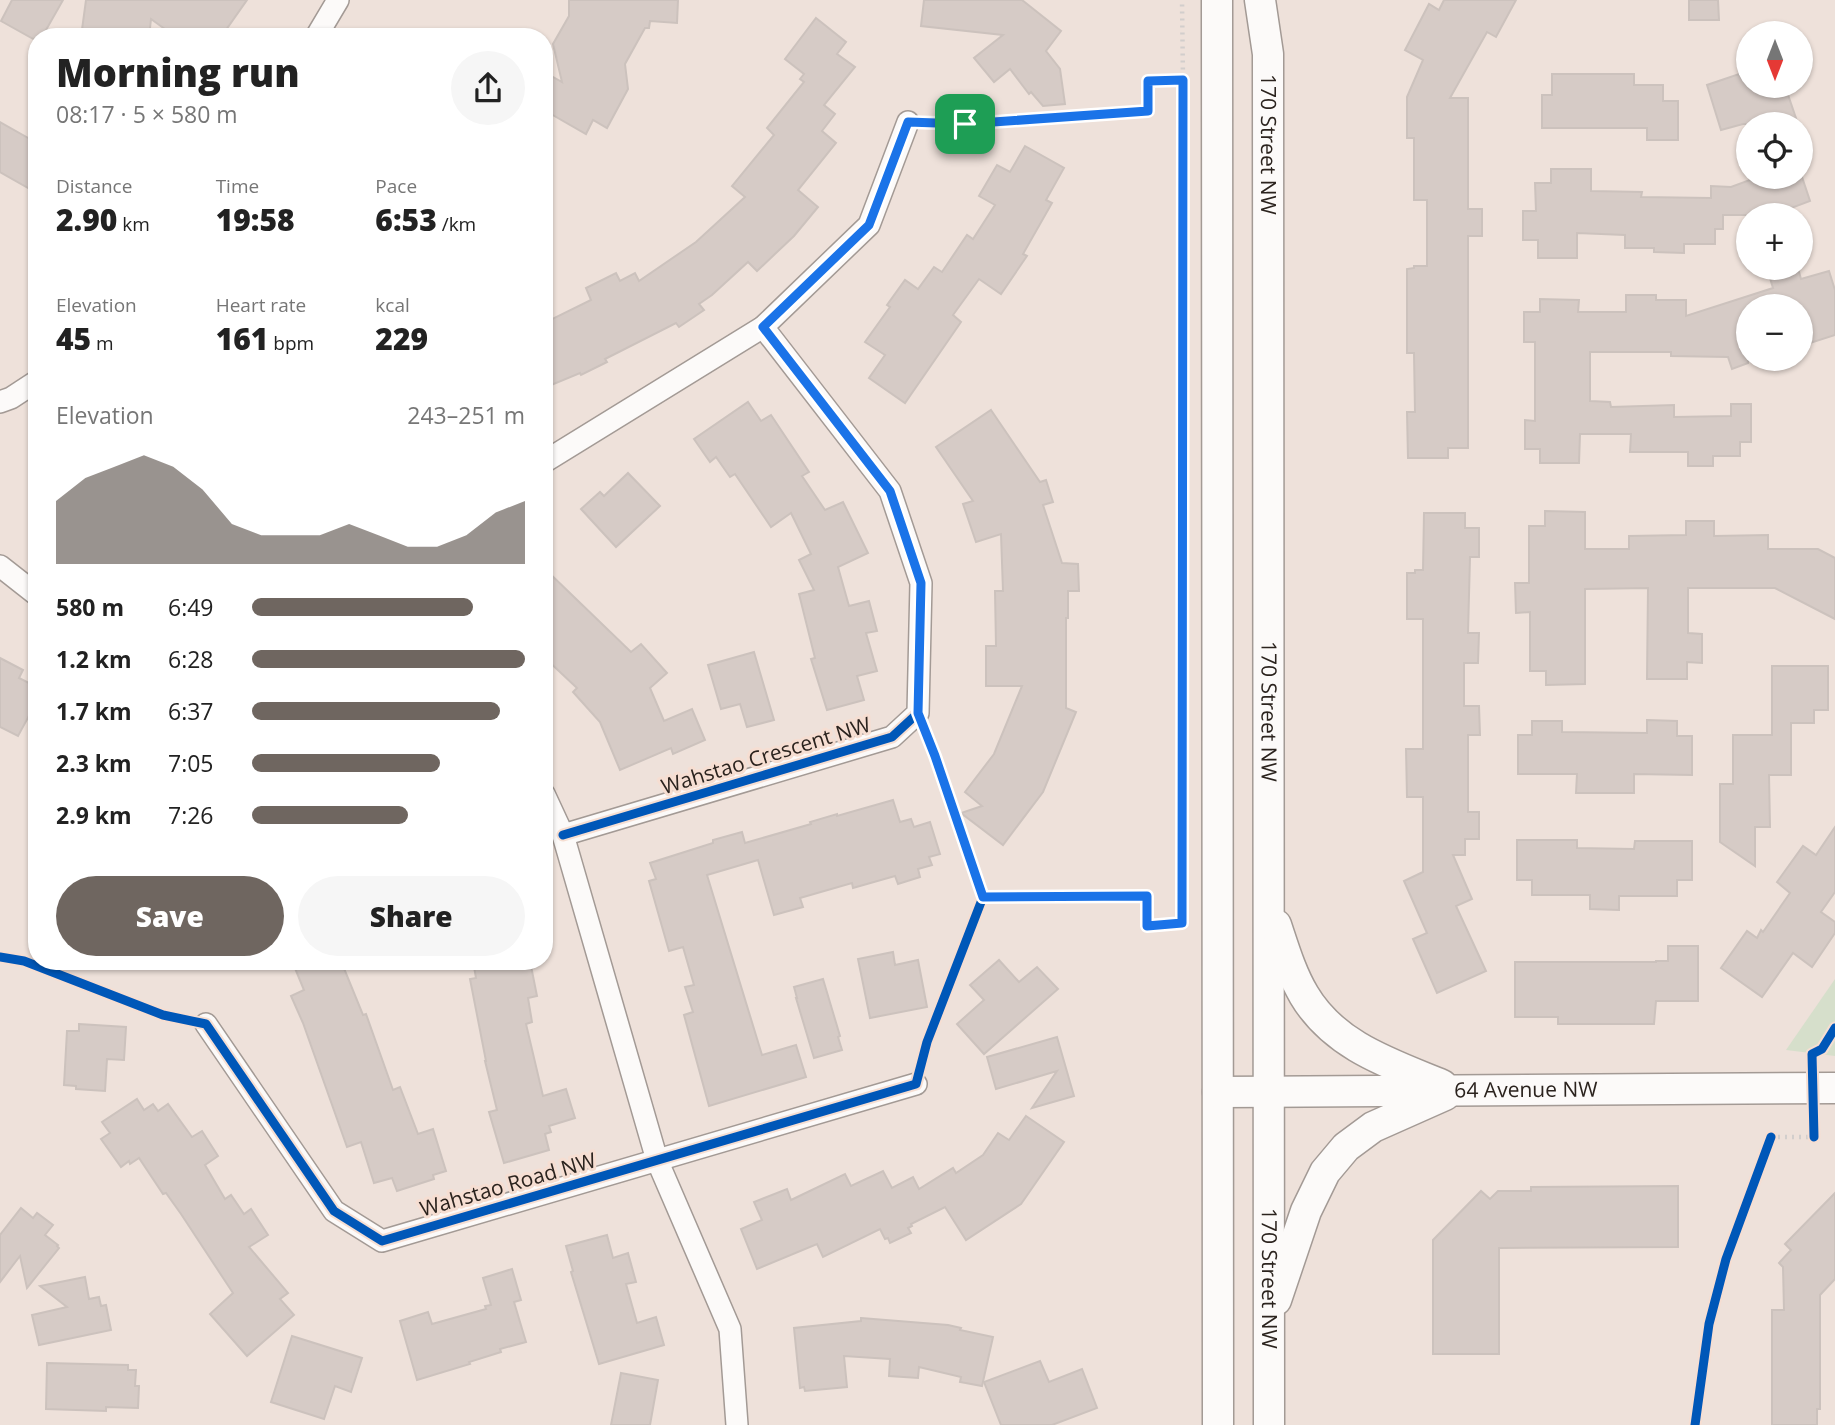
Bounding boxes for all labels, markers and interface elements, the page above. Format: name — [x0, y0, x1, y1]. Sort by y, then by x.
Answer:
north arrow — [1736, 21, 1813, 98]
map controls — [1736, 21, 1813, 371]
text: Morning run — [56, 46, 300, 98]
button: share — [451, 51, 525, 125]
street label: 170 Street NW — [1255, 74, 1283, 215]
pin — [935, 94, 995, 154]
text: 08:17 · 5 × 580 m — [56, 98, 238, 130]
icon: arrive — [946, 105, 984, 143]
button: locate — [1736, 112, 1813, 189]
text: Distance — [56, 173, 132, 199]
text: Time — [216, 173, 259, 199]
text: Pace — [375, 173, 417, 199]
text: 2.90 — [56, 199, 117, 240]
text: 19:58 — [216, 199, 295, 240]
text: 6:53 — [375, 199, 437, 240]
button: + — [1736, 203, 1813, 280]
text: km — [117, 211, 150, 237]
text: /km — [437, 211, 476, 237]
text: Elevation — [56, 292, 137, 318]
text: Heart rate — [216, 292, 306, 318]
text: kcal — [375, 292, 410, 318]
button: − — [1736, 294, 1813, 371]
text: 45 — [56, 318, 91, 359]
text: 161 — [216, 318, 268, 359]
text: 229 — [375, 318, 428, 359]
text: m — [91, 330, 114, 356]
text: bpm — [268, 330, 314, 356]
text: Elevation — [56, 399, 154, 431]
text: 243–251 m — [407, 399, 525, 431]
text: 580 m — [56, 591, 124, 623]
text: 6:49 — [168, 591, 214, 623]
street label: 170 Street NW — [1255, 641, 1284, 782]
text: 1.2 km — [56, 643, 132, 675]
text: 6:28 — [168, 643, 214, 675]
text: 1.7 km — [56, 695, 132, 727]
text: 6:37 — [168, 695, 214, 727]
street label: Wahstao Crescent NW — [658, 710, 874, 800]
text: 2.3 km — [56, 747, 132, 779]
text: 7:05 — [168, 747, 214, 779]
text: 2.9 km — [56, 799, 132, 831]
text: 7:26 — [168, 799, 214, 831]
button: Save — [56, 876, 284, 956]
button: Share — [298, 876, 525, 956]
street label: 64 Avenue NW — [1454, 1075, 1598, 1103]
street label: Wahstao Road NW — [416, 1145, 600, 1223]
street label: 170 Street NW — [1256, 1208, 1284, 1349]

